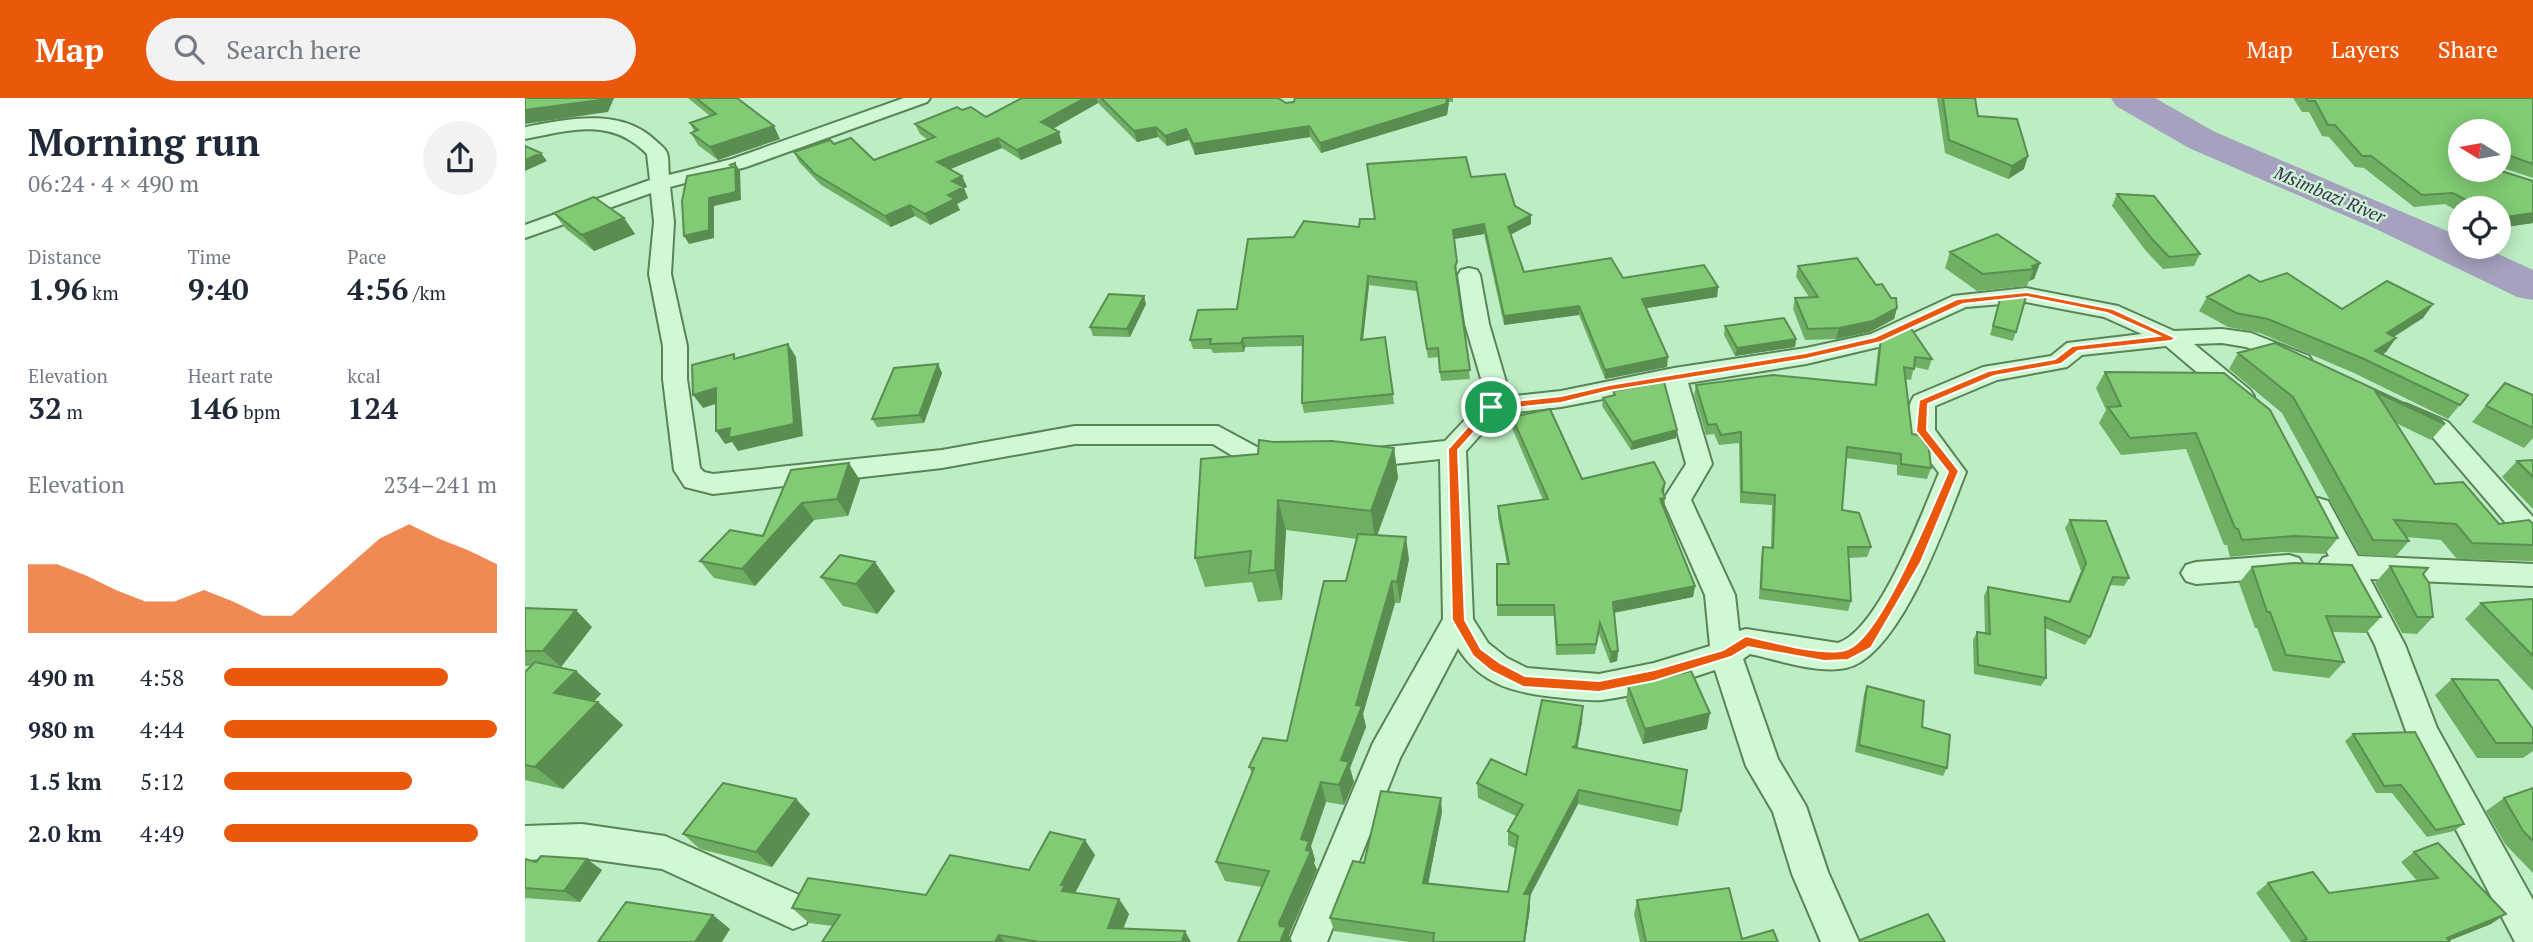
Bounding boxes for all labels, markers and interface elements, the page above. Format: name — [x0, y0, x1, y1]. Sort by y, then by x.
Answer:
search box — [146, 18, 636, 81]
text: Map — [35, 28, 104, 71]
icon: search — [170, 30, 208, 68]
text: Search here — [226, 32, 361, 66]
text: Map — [2246, 33, 2293, 65]
text: Layers — [2331, 33, 2400, 65]
text: Share — [2438, 33, 2498, 65]
text: Morning run — [28, 117, 260, 167]
north arrow — [2448, 119, 2511, 182]
map controls — [2448, 119, 2511, 259]
button: share — [423, 121, 497, 195]
water label: Msimbazi River — [2270, 160, 2390, 228]
text: 06:24 · 4 × 490 m — [28, 168, 199, 199]
button: locate — [2448, 196, 2511, 259]
text: Distance — [28, 244, 101, 269]
text: Time — [188, 244, 231, 269]
text: Pace — [347, 244, 386, 269]
text: 1.96 — [28, 269, 88, 309]
text: 9:40 — [188, 269, 249, 309]
text: 4:56 — [347, 269, 408, 309]
text: km — [88, 280, 119, 305]
text: /km — [408, 280, 446, 305]
text: Elevation — [28, 363, 108, 388]
text: Heart rate — [188, 363, 273, 388]
text: kcal — [347, 363, 381, 388]
pin — [1461, 377, 1521, 437]
text: 32 — [28, 388, 62, 428]
text: 146 — [188, 388, 239, 428]
text: 124 — [347, 388, 398, 428]
icon: arrive — [1472, 388, 1510, 426]
text: m — [62, 399, 83, 424]
text: bpm — [239, 399, 281, 424]
text: Elevation — [28, 469, 125, 500]
text: 234–241 m — [384, 469, 497, 500]
text: 490 m — [28, 662, 94, 693]
text: 4:58 — [140, 662, 184, 693]
text: 980 m — [28, 714, 94, 745]
text: 4:44 — [140, 714, 184, 745]
text: 1.5 km — [28, 766, 102, 797]
text: 5:12 — [140, 766, 184, 797]
text: 2.0 km — [28, 818, 102, 849]
text: 4:49 — [140, 818, 184, 849]

